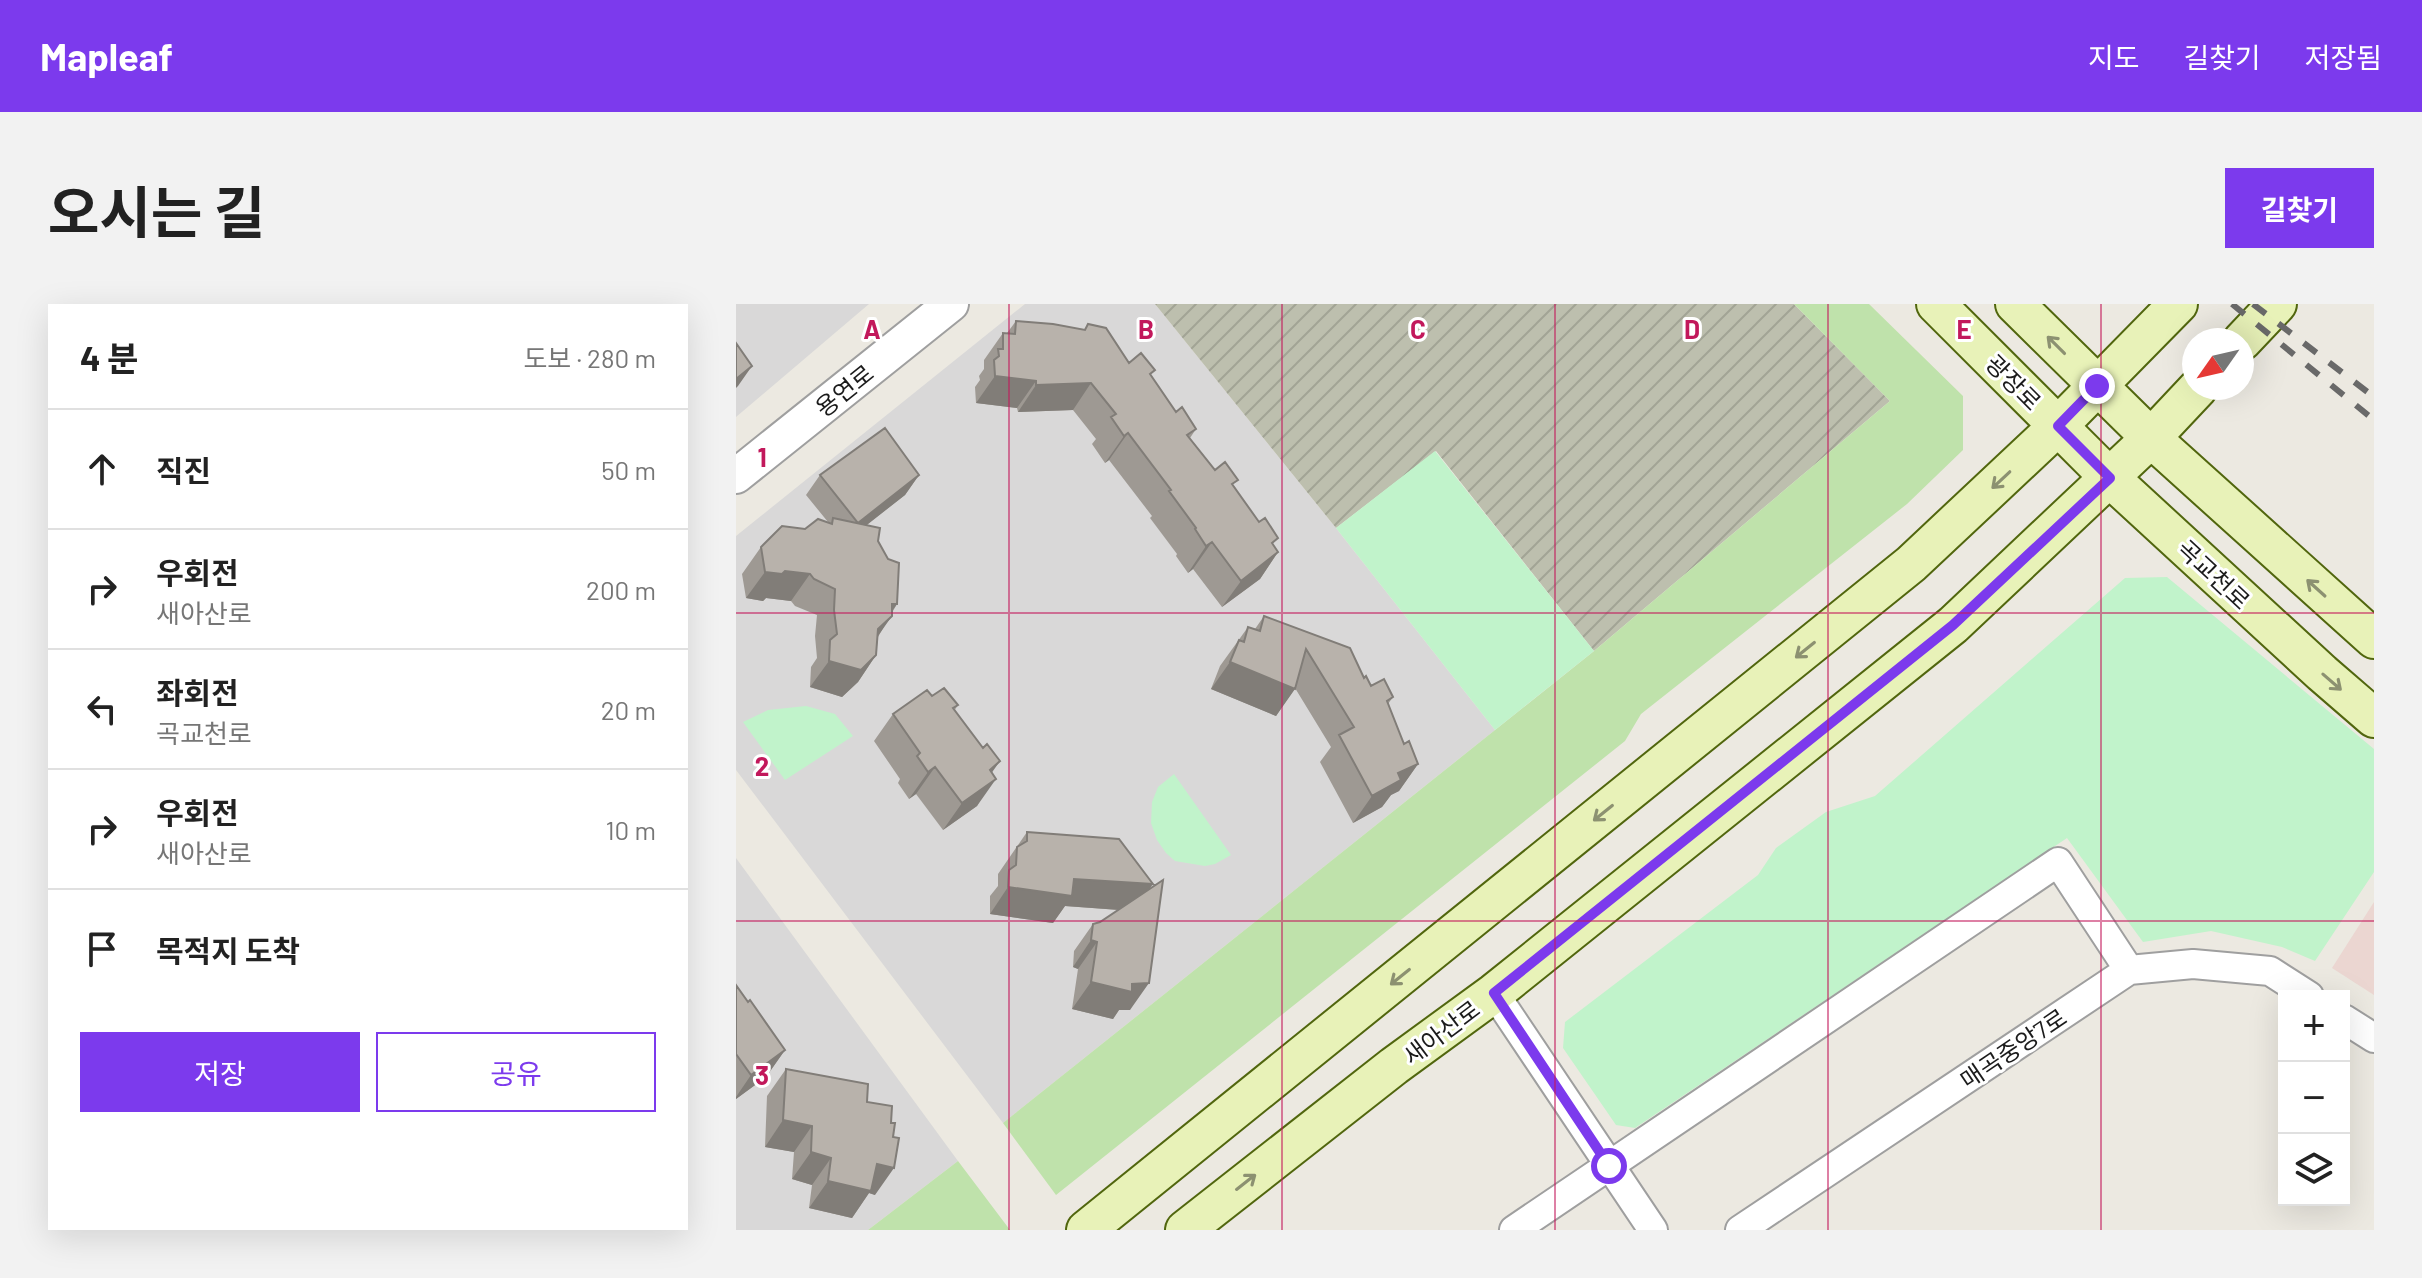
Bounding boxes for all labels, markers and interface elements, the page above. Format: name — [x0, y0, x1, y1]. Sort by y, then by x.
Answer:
text: Mapleaf — [40, 33, 173, 79]
text: 지도 — [2088, 40, 2139, 74]
text: 길찾기 — [2183, 40, 2261, 74]
text: 저장됨 — [2305, 40, 2382, 74]
button: 길찾기 — [2225, 168, 2374, 248]
text: 오시는 길 — [48, 177, 265, 244]
text: A — [863, 313, 881, 344]
text: B — [1138, 313, 1154, 344]
text: C — [1410, 313, 1426, 344]
text: D — [1684, 313, 1700, 344]
text: E — [1956, 313, 1972, 344]
north arrow — [2182, 328, 2254, 400]
one-way arrow — [2047, 336, 2066, 355]
text: 4 분 — [80, 337, 139, 378]
text: 도보 · 280 m — [523, 342, 656, 373]
street label: 광장로 — [1980, 348, 2048, 416]
street label: 용연로 — [809, 358, 879, 422]
route end — [2079, 368, 2115, 404]
text: 1 — [757, 441, 767, 472]
icon: ahead — [80, 447, 124, 491]
text: 직진 — [156, 452, 211, 488]
text: 50 m — [601, 454, 656, 485]
one-way arrow — [1991, 470, 2011, 489]
street label: 곡교천로 — [2172, 533, 2256, 615]
text: 우회전 — [156, 554, 239, 590]
icon: right — [80, 567, 124, 611]
text: 200 m — [586, 574, 656, 605]
one-way arrow — [2306, 579, 2326, 597]
text: 새아산로 — [156, 597, 252, 628]
one-way arrow — [1795, 641, 1816, 659]
one-way arrow — [2322, 673, 2342, 691]
text: 좌회전 — [156, 674, 239, 710]
icon: left — [80, 687, 124, 731]
text: 20 m — [601, 694, 656, 725]
text: 곡교천로 — [156, 717, 252, 748]
text: 2 — [755, 750, 769, 781]
text: 우회전 — [156, 794, 239, 830]
one-way arrow — [1593, 805, 1614, 822]
icon: right — [80, 807, 124, 851]
text: 10 m — [606, 814, 656, 845]
text: 새아산로 — [156, 837, 252, 868]
icon: arrive — [80, 927, 124, 971]
text: 목적지 도착 — [156, 932, 300, 968]
one-way arrow — [1390, 968, 1411, 986]
map controls — [2278, 990, 2350, 1206]
button: + — [2278, 990, 2350, 1062]
street label: 새아산로 — [1397, 994, 1485, 1070]
street label: 매곡중앙7로 — [1954, 1002, 2072, 1094]
button: 저장 — [80, 1032, 360, 1112]
button: 공유 — [376, 1032, 656, 1112]
text: 3 — [755, 1059, 769, 1090]
button: − — [2278, 1062, 2350, 1134]
button: layers — [2278, 1134, 2350, 1206]
route start — [1591, 1148, 1627, 1184]
one-way arrow — [1235, 1173, 1256, 1191]

